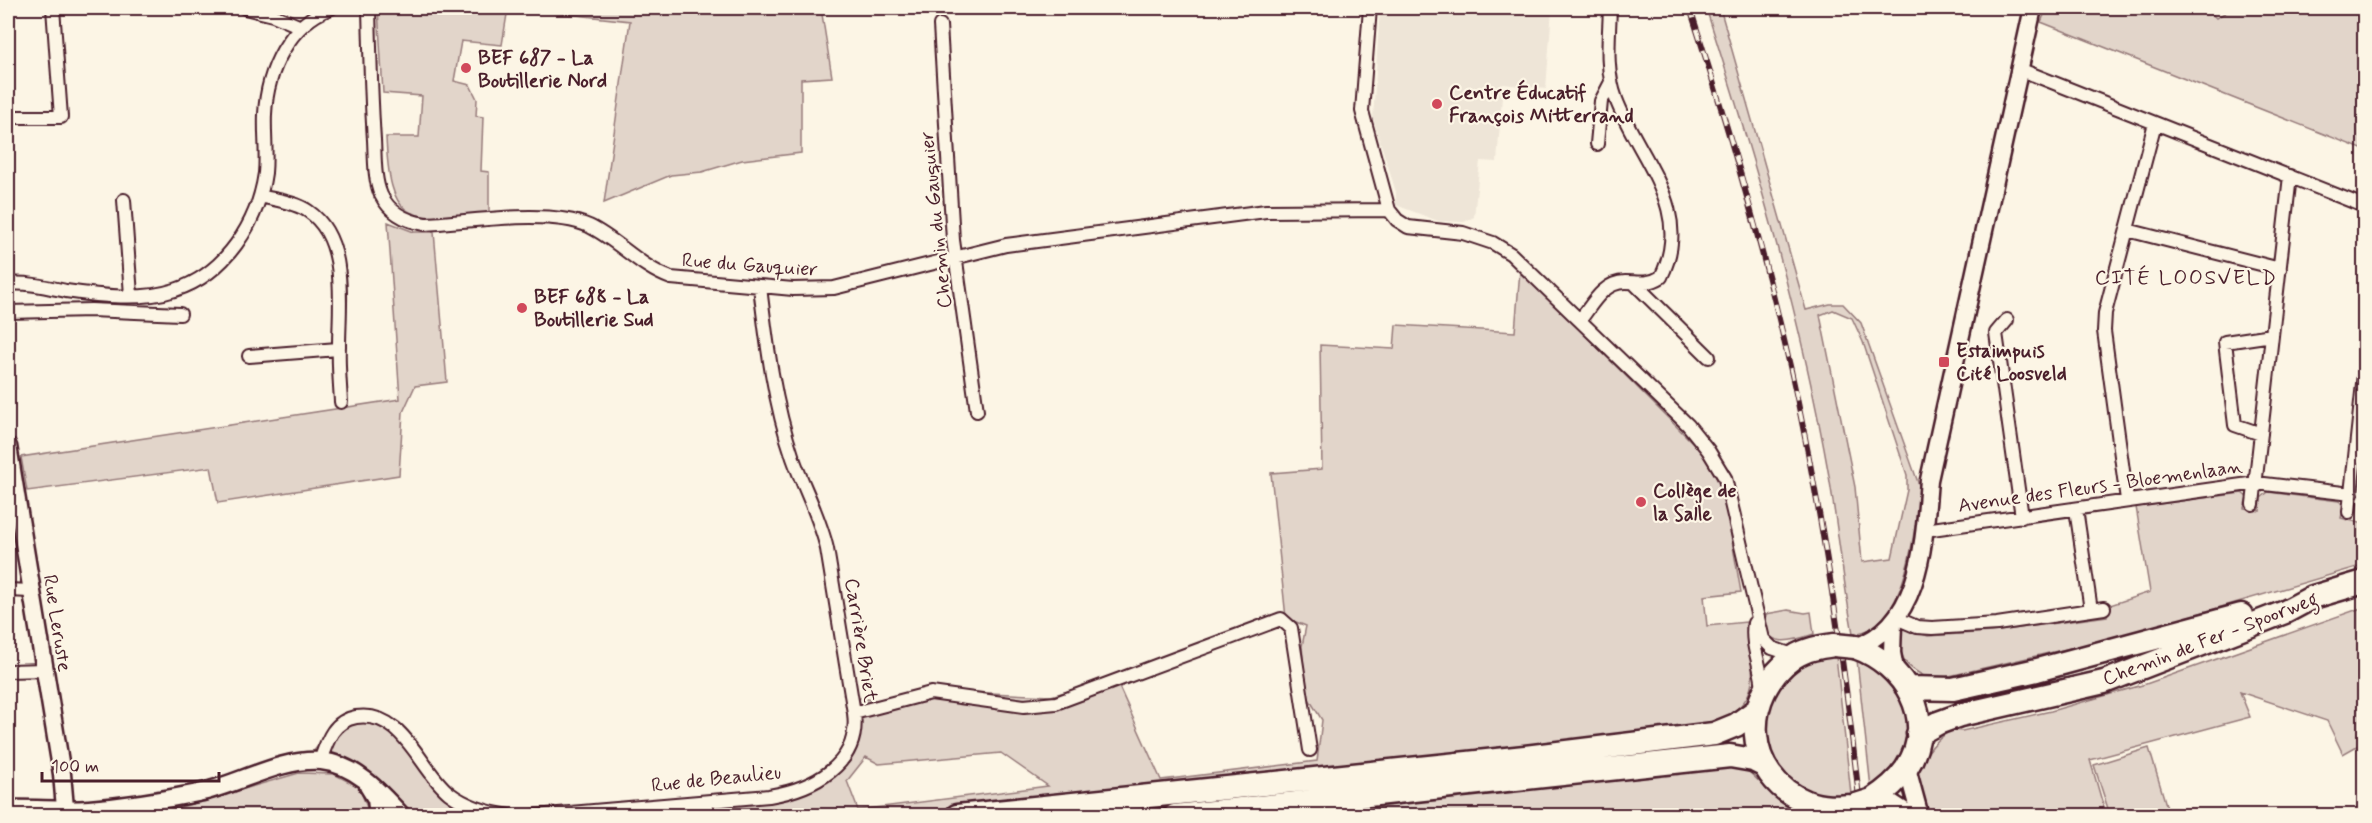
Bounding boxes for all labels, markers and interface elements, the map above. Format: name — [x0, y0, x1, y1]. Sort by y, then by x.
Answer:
place label: BEF 687 - La Boutillerie Nord — [478, 45, 607, 95]
marker: BEF 687 - La Boutillerie Nord — [459, 61, 473, 75]
place label: Centre Éducatif François Mitterrand — [1449, 79, 1634, 130]
marker: Centre Éducatif François Mitterrand — [1430, 97, 1444, 111]
street label: Chemin du Gauquier — [914, 130, 959, 310]
street label: Rue du Gauquier — [681, 247, 819, 284]
district label: CITÉ LOOSVELD — [2095, 264, 2277, 292]
place label: BEF 688 - La Boutillerie Sud — [534, 284, 654, 334]
marker: BEF 688 - La Boutillerie Sud — [515, 301, 529, 315]
place label: Estaimpuis Cité Loosveld — [1956, 338, 2067, 388]
marker: Estaimpuis Cité Loosveld — [1937, 355, 1951, 369]
street label: Avenue des Fleurs - Bloemenlaan — [1956, 453, 2244, 520]
place label: Collège de la Salle — [1653, 478, 1737, 528]
marker: Collège de la Salle — [1634, 495, 1648, 509]
street label: Rue Leruste — [36, 573, 78, 674]
street label: Carrière Briet — [837, 576, 884, 704]
street label: Chemin de Fer - Spoorweg — [2099, 586, 2323, 695]
scale bar — [42, 745, 219, 783]
text: 100 m — [51, 755, 99, 779]
street label: Rue de Beaulieu — [650, 759, 782, 800]

